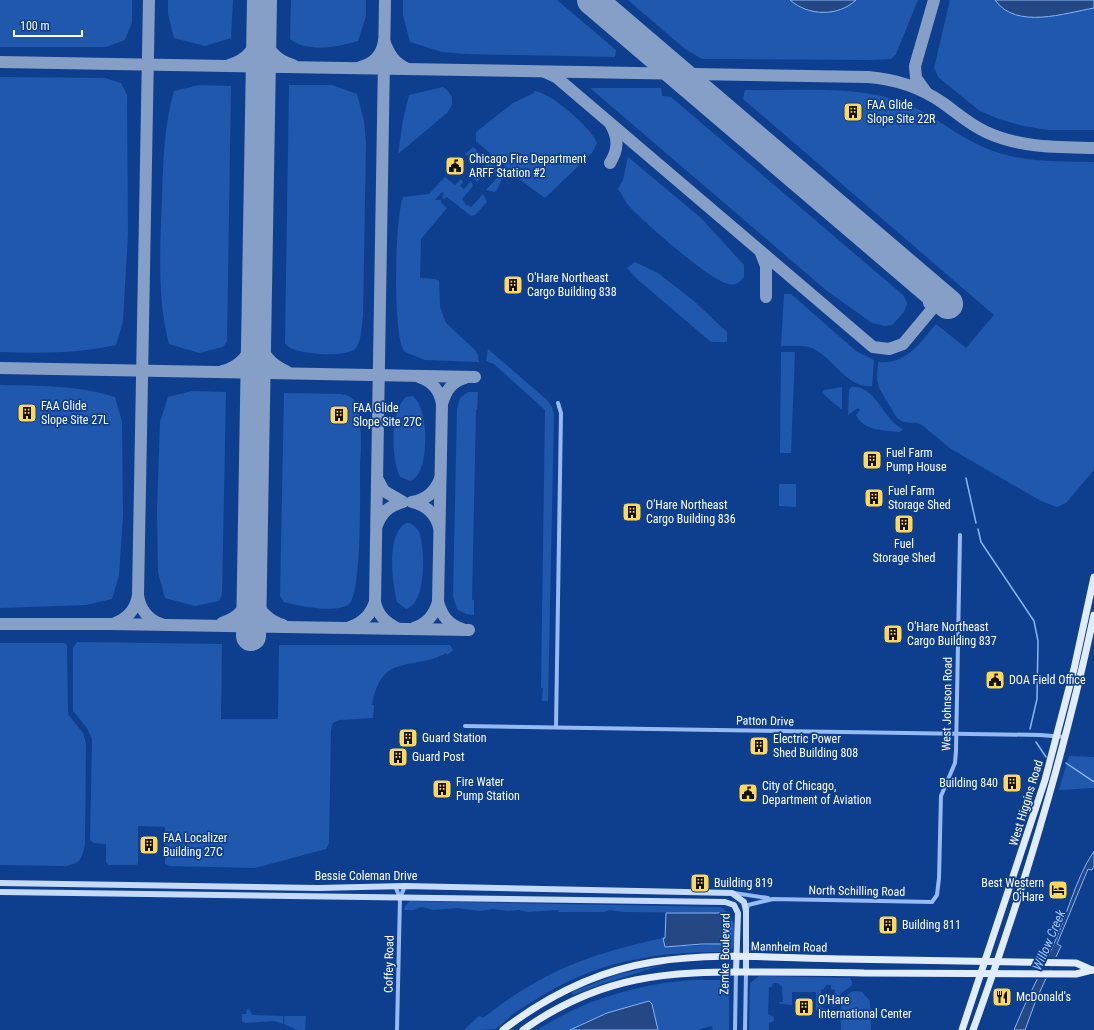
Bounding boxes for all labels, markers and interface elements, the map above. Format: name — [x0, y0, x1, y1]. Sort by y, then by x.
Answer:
scale bar — [14, 12, 82, 38]
text: 100 m — [20, 19, 50, 33]
place label: FAA Glide Slope Site 22R — [867, 98, 936, 126]
building icon: FAA Glide Slope Site 22R — [842, 101, 864, 123]
place label: Chicago Fire Department ARFF Station #2 — [469, 152, 587, 180]
public building icon: Chicago Fire Department ARFF Station #2 — [444, 155, 466, 177]
place label: O'Hare Northeast Cargo Building 838 — [527, 271, 617, 299]
building icon: O'Hare Northeast Cargo Building 838 — [502, 274, 524, 296]
place label: FAA Glide Slope Site 27L — [41, 399, 109, 427]
place label: FAA Glide Slope Site 27C — [353, 401, 422, 429]
building icon: FAA Glide Slope Site 27L — [16, 402, 38, 424]
building icon: FAA Glide Slope Site 27C — [328, 404, 350, 426]
place label: Fuel Farm Pump House — [886, 446, 947, 474]
building icon: Fuel Farm Pump House — [861, 449, 883, 471]
place label: Fuel Farm Storage Shed — [888, 484, 951, 512]
building icon: Fuel Farm Storage Shed — [863, 487, 885, 509]
place label: O'Hare Northeast Cargo Building 836 — [646, 498, 736, 526]
building icon: O'Hare Northeast Cargo Building 836 — [621, 501, 643, 523]
building icon: Fuel Storage Shed — [893, 513, 915, 535]
place label: Fuel Storage Shed — [873, 537, 935, 565]
place label: O'Hare Northeast Cargo Building 837 — [907, 620, 997, 648]
building icon: O'Hare Northeast Cargo Building 837 — [882, 623, 904, 645]
street label: West Johnson Road — [939, 657, 955, 751]
public building icon: DOA Field Office — [984, 669, 1006, 691]
place label: DOA Field Office — [1009, 673, 1086, 687]
street label: Patton Drive — [736, 713, 794, 729]
building icon: Guard Station — [397, 727, 419, 749]
place label: Guard Station — [422, 731, 487, 745]
place label: Electric Power Shed Building 808 — [773, 732, 858, 760]
building icon: Electric Power Shed Building 808 — [748, 735, 770, 757]
building icon: Guard Post — [387, 746, 409, 768]
place label: Guard Post — [412, 750, 465, 764]
street label: West Higgins Road — [1006, 758, 1046, 848]
building icon: Building 840 — [1001, 772, 1023, 794]
place label: Fire Water Pump Station — [456, 775, 520, 803]
place label: Building 840 — [939, 776, 998, 790]
building icon: Fire Water Pump Station — [431, 778, 453, 800]
place label: City of Chicago, Department of Aviation — [762, 779, 872, 807]
public building icon: City of Chicago, Department of Aviation — [737, 782, 759, 804]
place label: FAA Localizer Building 27C — [163, 831, 228, 859]
building icon: FAA Localizer Building 27C — [138, 834, 160, 856]
street label: Bessie Coleman Drive — [315, 869, 418, 883]
building icon: Building 819 — [689, 872, 711, 894]
place label: Building 819 — [714, 876, 773, 890]
place label: Best Western O'Hare — [981, 876, 1044, 904]
hotel icon: Best Western O'Hare — [1047, 879, 1069, 901]
street label: North Schilling Road — [809, 883, 905, 899]
water label: Willow Creek — [1030, 907, 1069, 972]
street label: Zemke Boulevard — [717, 913, 733, 995]
building icon: Building 811 — [877, 914, 899, 936]
place label: Building 811 — [902, 918, 961, 932]
street label: Coffey Road — [381, 935, 397, 993]
street label: Mannheim Road — [751, 939, 827, 955]
restaurant icon: McDonald's — [991, 986, 1013, 1008]
place label: McDonald's — [1016, 990, 1071, 1004]
place label: O'Hare International Center — [818, 993, 912, 1021]
building icon: O'Hare International Center — [793, 996, 815, 1018]

